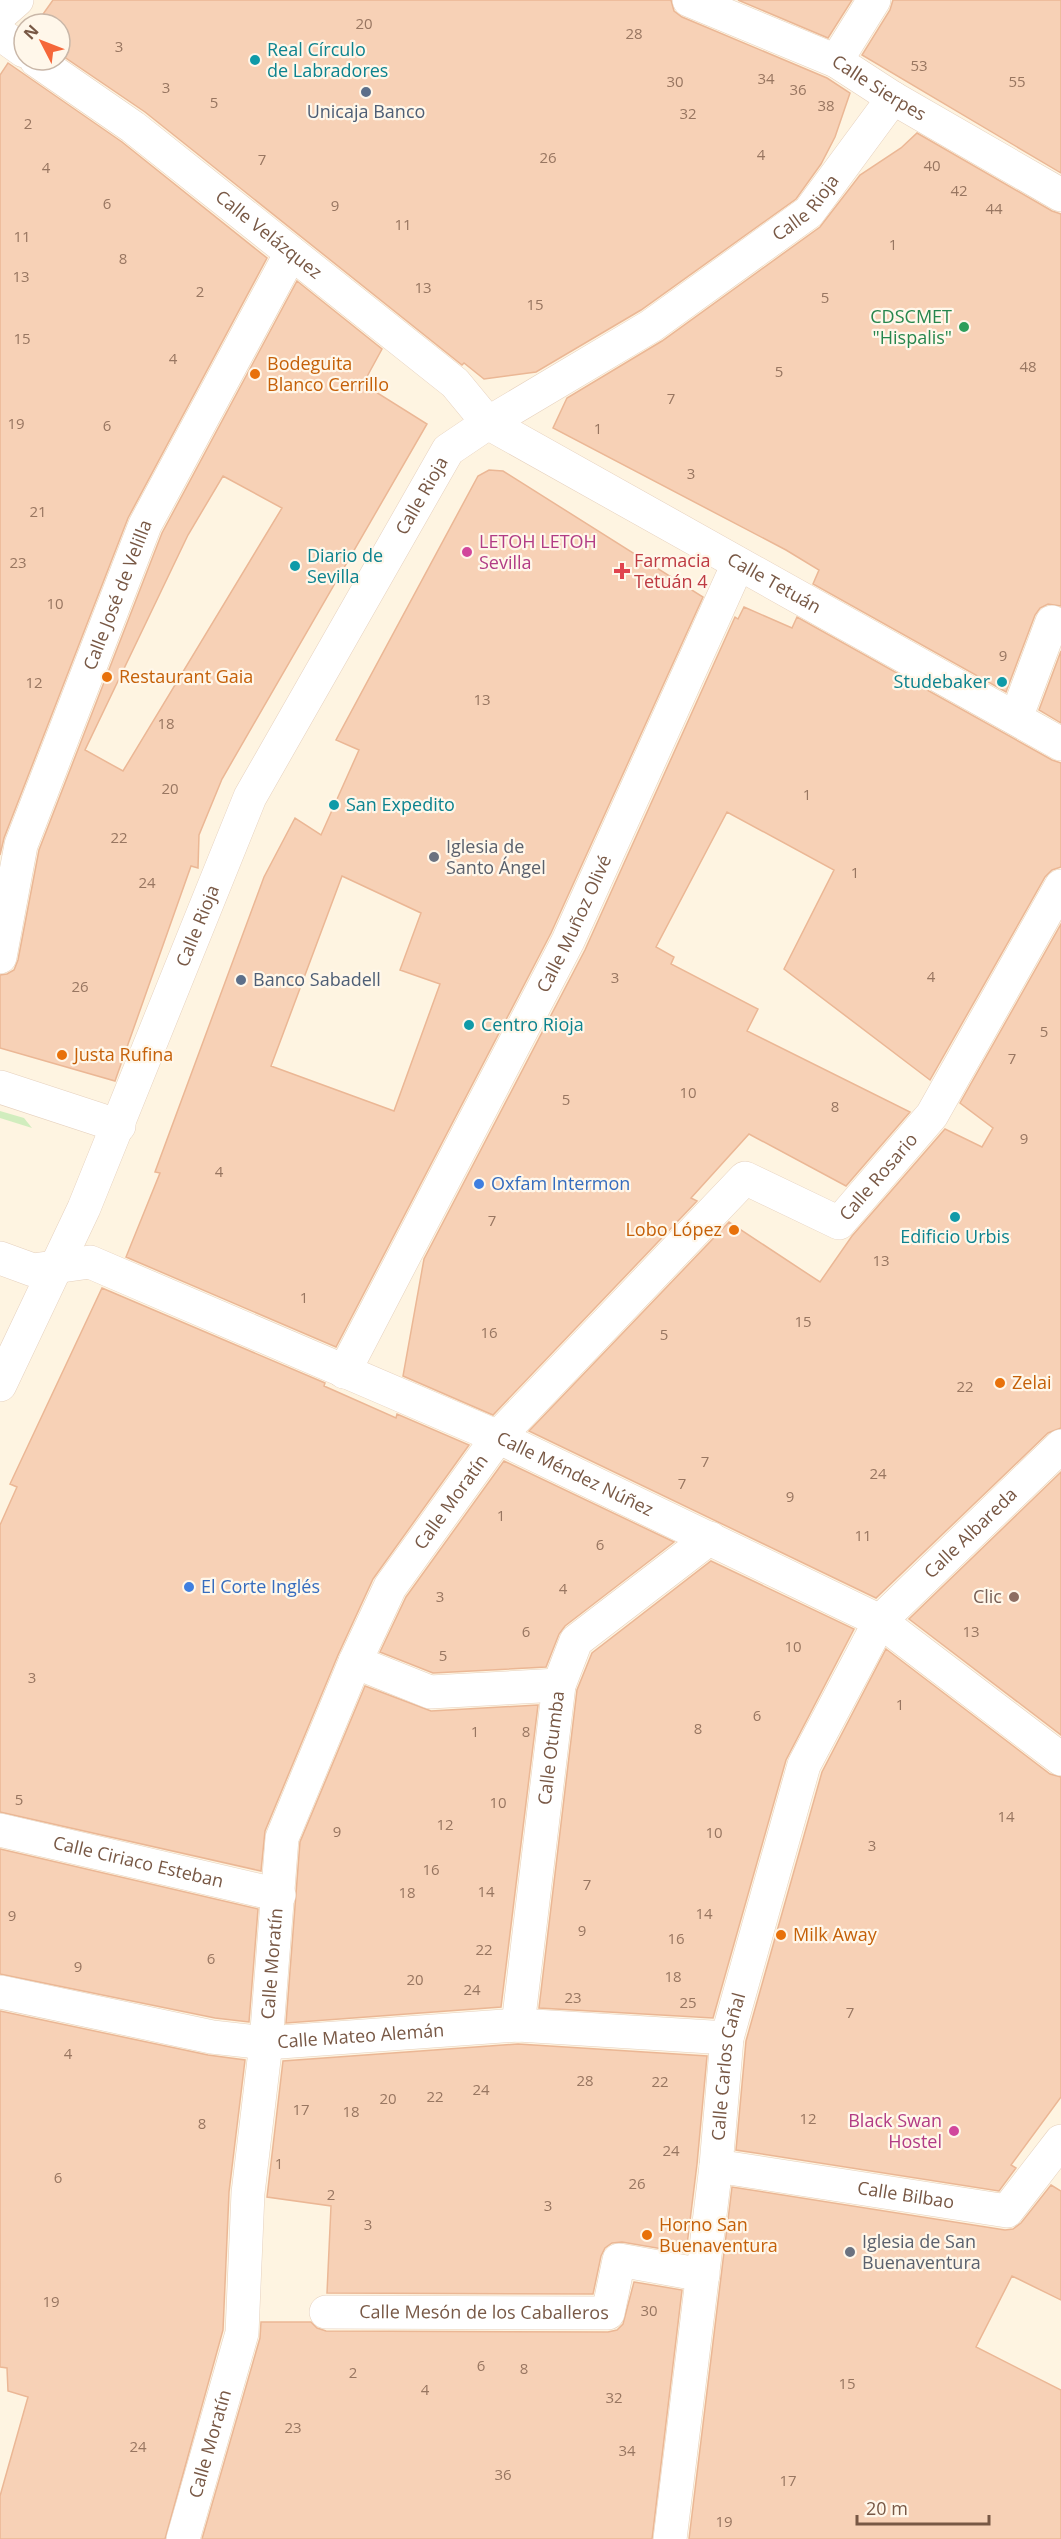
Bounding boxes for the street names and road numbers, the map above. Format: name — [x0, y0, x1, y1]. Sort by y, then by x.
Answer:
street label: Calle Sierpes — [828, 49, 931, 126]
street label: Calle Rioja — [767, 169, 844, 246]
street label: Calle Velázquez — [211, 184, 327, 284]
street label: Calle Rioja — [389, 452, 453, 539]
street label: Calle José de Velilla — [77, 516, 157, 673]
street label: Calle Tetuán — [723, 547, 826, 618]
street label: Calle Muñoz Olivé — [530, 851, 616, 996]
street label: Calle Rioja — [170, 881, 224, 970]
street label: Calle Rosario — [833, 1127, 922, 1225]
street label: Calle Méndez Núñez — [493, 1425, 658, 1521]
street label: Calle Moratín — [408, 1449, 493, 1554]
street label: Calle Albareda — [918, 1482, 1022, 1583]
street label: Calle Otumba — [532, 1690, 569, 1806]
street label: Calle Ciriaco Esteban — [51, 1830, 226, 1893]
street label: Calle Moratín — [255, 1907, 287, 2020]
street label: Calle Carlos Cañal — [705, 1990, 750, 2142]
street label: Calle Mateo Alemán — [276, 2017, 445, 2053]
street label: Calle Bilbao — [856, 2175, 956, 2214]
street label: Calle Mesón de los Caballeros — [359, 2299, 609, 2324]
street label: Calle Moratín — [182, 2387, 236, 2501]

